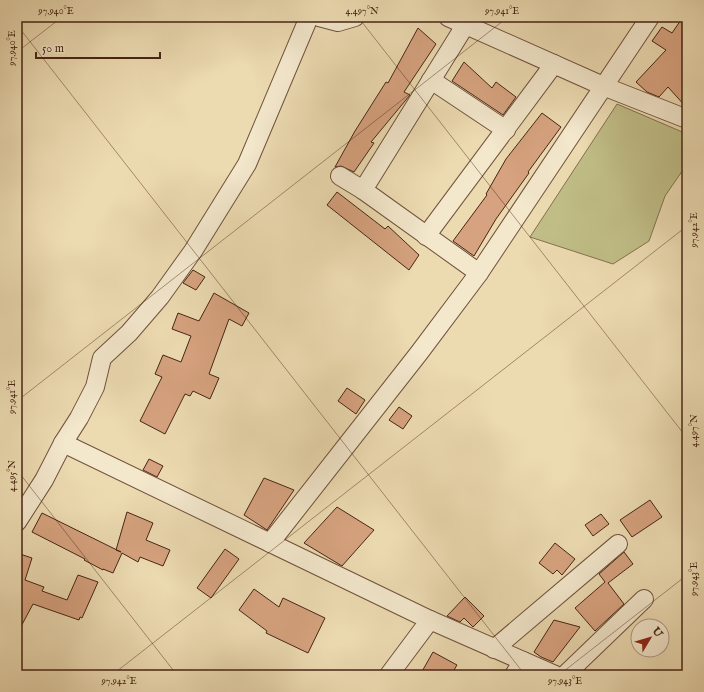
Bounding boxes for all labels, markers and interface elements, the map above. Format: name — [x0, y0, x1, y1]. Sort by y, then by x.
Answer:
text: 97.940°E — [37, 5, 74, 18]
text: 4.497°N — [345, 5, 379, 18]
text: 97.941°E — [484, 5, 519, 18]
text: 97.940°E — [6, 30, 19, 67]
scale bar — [36, 34, 160, 60]
text: 50 m — [42, 41, 64, 56]
text: 97.942°E — [688, 212, 701, 249]
text: 97.941°E — [6, 380, 19, 415]
text: 4.497°N — [688, 414, 701, 448]
text: 4.495°N — [6, 460, 19, 492]
text: 97.943°E — [688, 562, 701, 597]
north arrow — [630, 618, 670, 658]
text: U — [648, 624, 666, 641]
text: 97.942°E — [100, 675, 137, 688]
text: 97.943°E — [547, 675, 582, 688]

